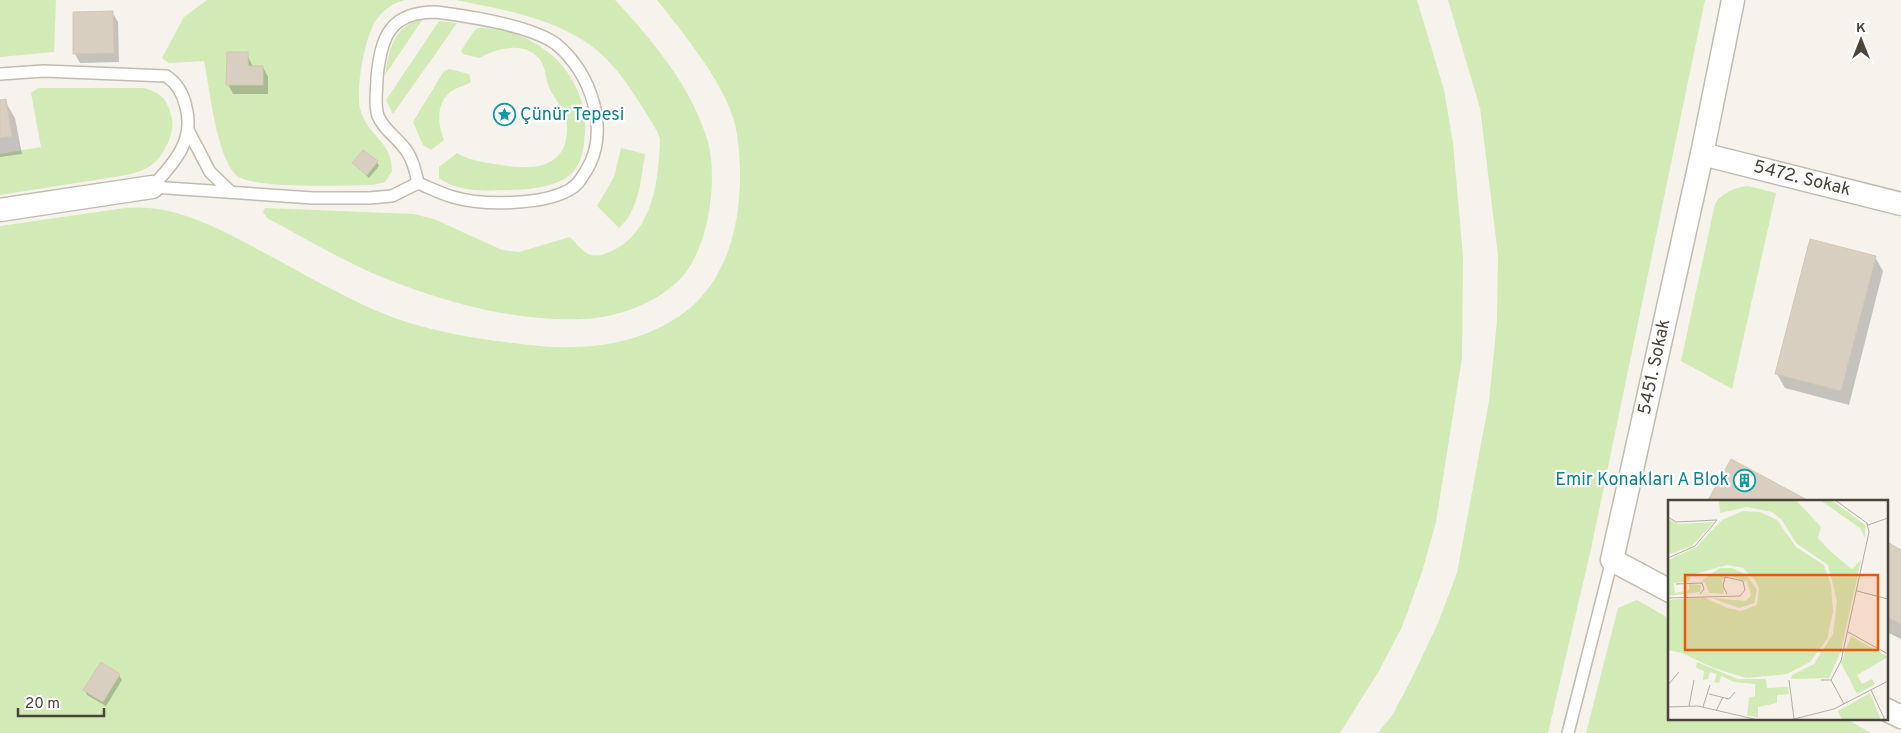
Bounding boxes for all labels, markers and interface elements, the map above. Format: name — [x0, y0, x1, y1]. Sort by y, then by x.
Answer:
north arrow — [1836, 15, 1886, 65]
text: K — [1856, 20, 1866, 37]
place icon: Çünür Tepesi — [492, 103, 516, 127]
place label: Çünür Tepesi — [520, 104, 624, 127]
street label: 5472. Sokak — [1751, 156, 1853, 202]
street label: 5451. Sokak — [1634, 317, 1676, 417]
building icon: Emir Konakları A Blok — [1733, 468, 1757, 492]
place label: Emir Konakları A Blok — [1555, 469, 1729, 492]
inset map — [1668, 500, 1888, 720]
scale bar — [18, 686, 104, 718]
text: 20 m — [25, 695, 60, 714]

